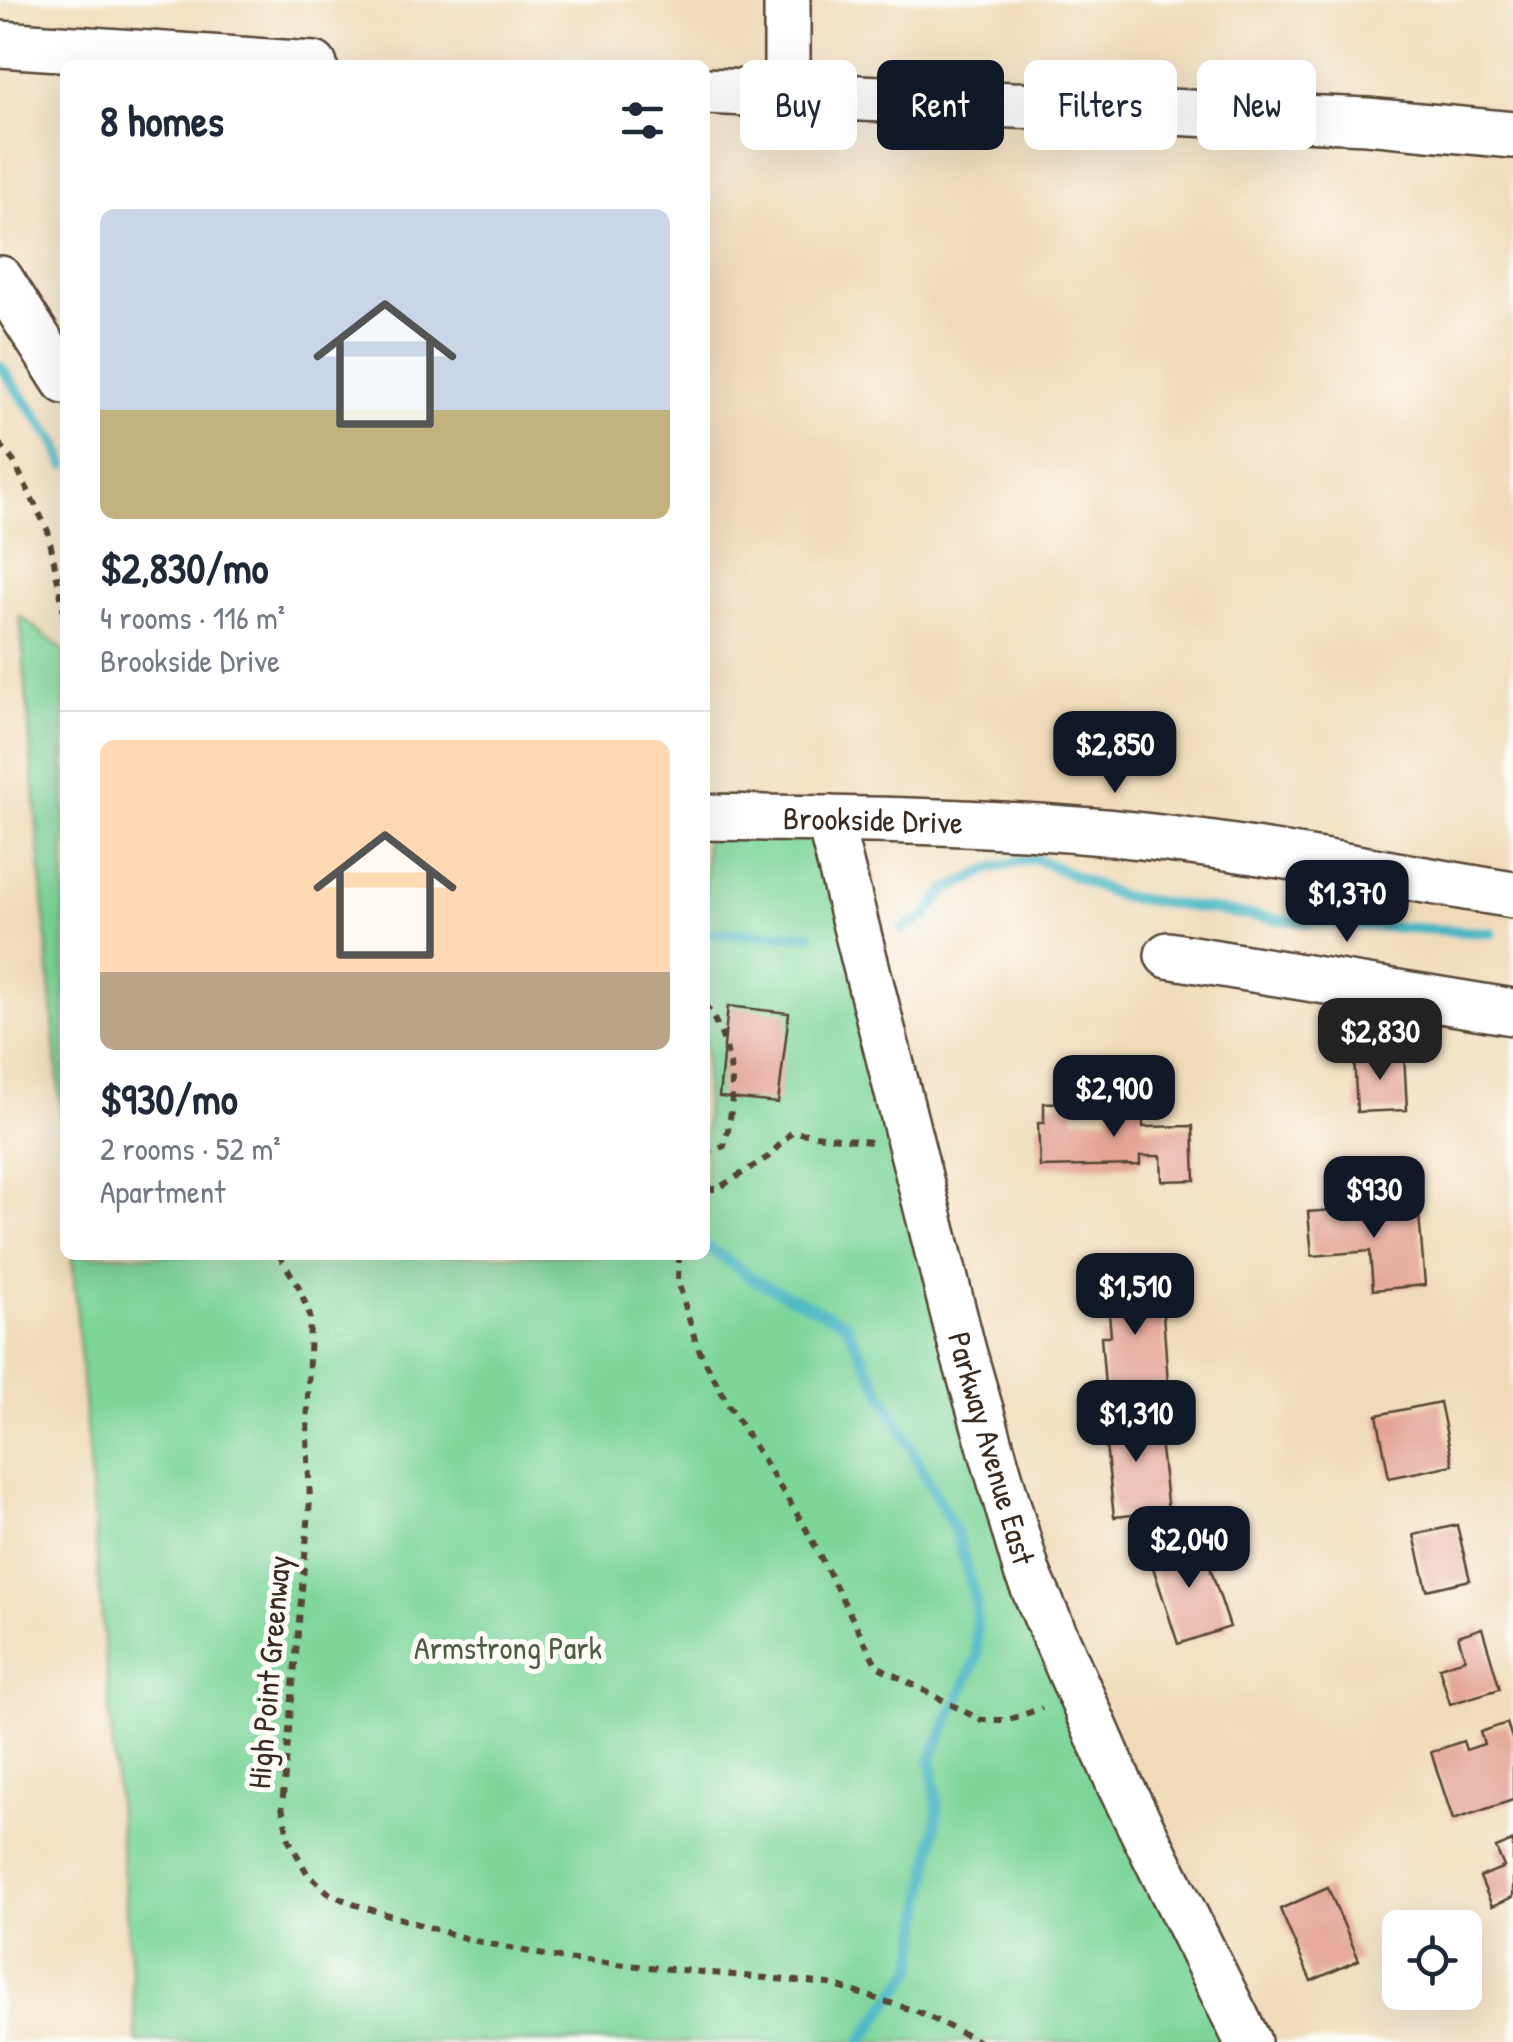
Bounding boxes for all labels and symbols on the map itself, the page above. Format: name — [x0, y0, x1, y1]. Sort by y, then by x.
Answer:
pin: $2,850 — [1034, 711, 1196, 796]
street label: Brookside Drive — [783, 796, 964, 844]
pin: $1,370 — [1266, 860, 1428, 945]
pin: $2,830 — [1299, 998, 1461, 1083]
pin: $2,900 — [1033, 1055, 1195, 1140]
pin: $930 — [1315, 1156, 1433, 1241]
pin: $1,510 — [1054, 1253, 1216, 1338]
street label: Parkway Avenue East — [938, 1327, 1046, 1571]
pin: $1,310 — [1055, 1380, 1217, 1465]
pin: $2,040 — [1108, 1506, 1270, 1591]
street label: High Point Greenway — [237, 1554, 300, 1790]
park label: Armstrong Park — [414, 1626, 602, 1669]

